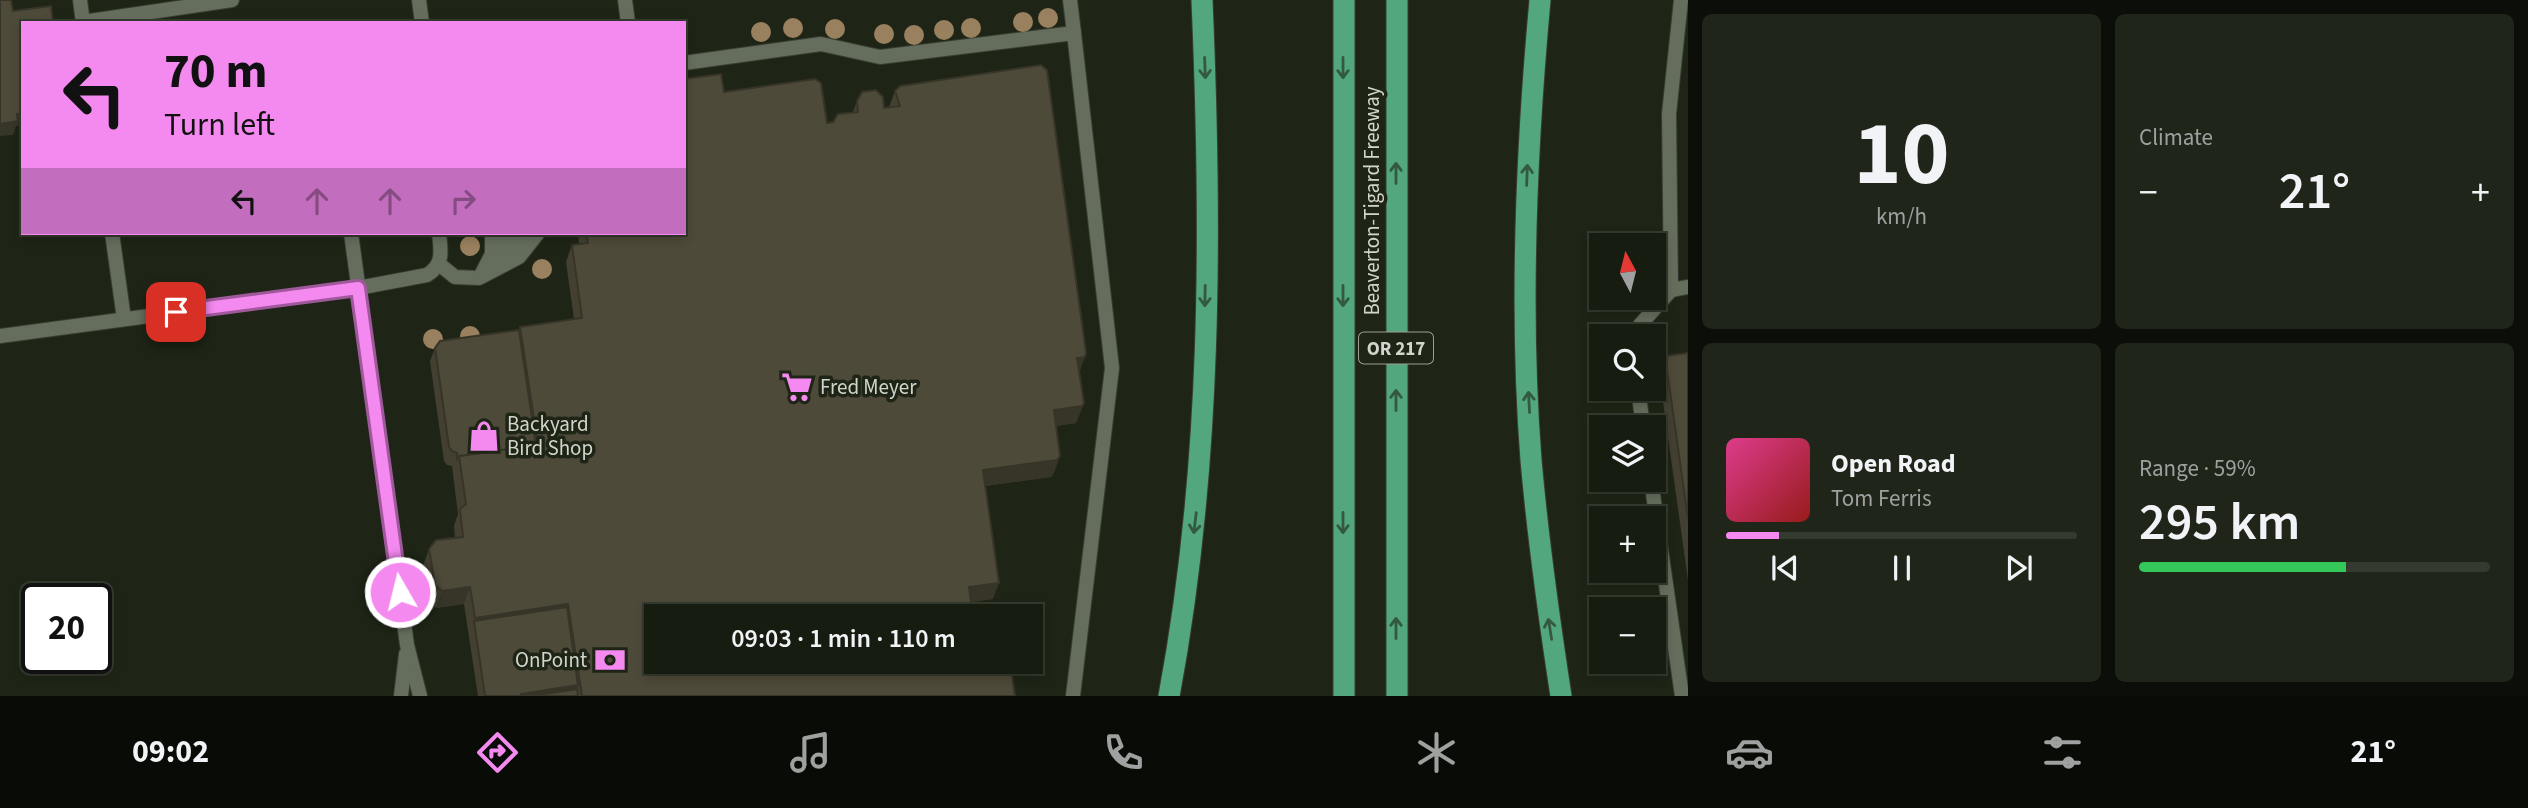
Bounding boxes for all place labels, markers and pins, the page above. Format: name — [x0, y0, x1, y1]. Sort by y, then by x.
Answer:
pin — [146, 282, 206, 342]
supermarket icon: Fred Meyer — [780, 370, 814, 404]
place label: Fred Meyer — [820, 372, 917, 402]
place label: Backyard Bird Shop — [507, 409, 593, 463]
shop icon: Backyard Bird Shop — [467, 419, 501, 453]
bank icon: OnPoint — [593, 643, 627, 677]
place label: OnPoint — [515, 645, 587, 675]

